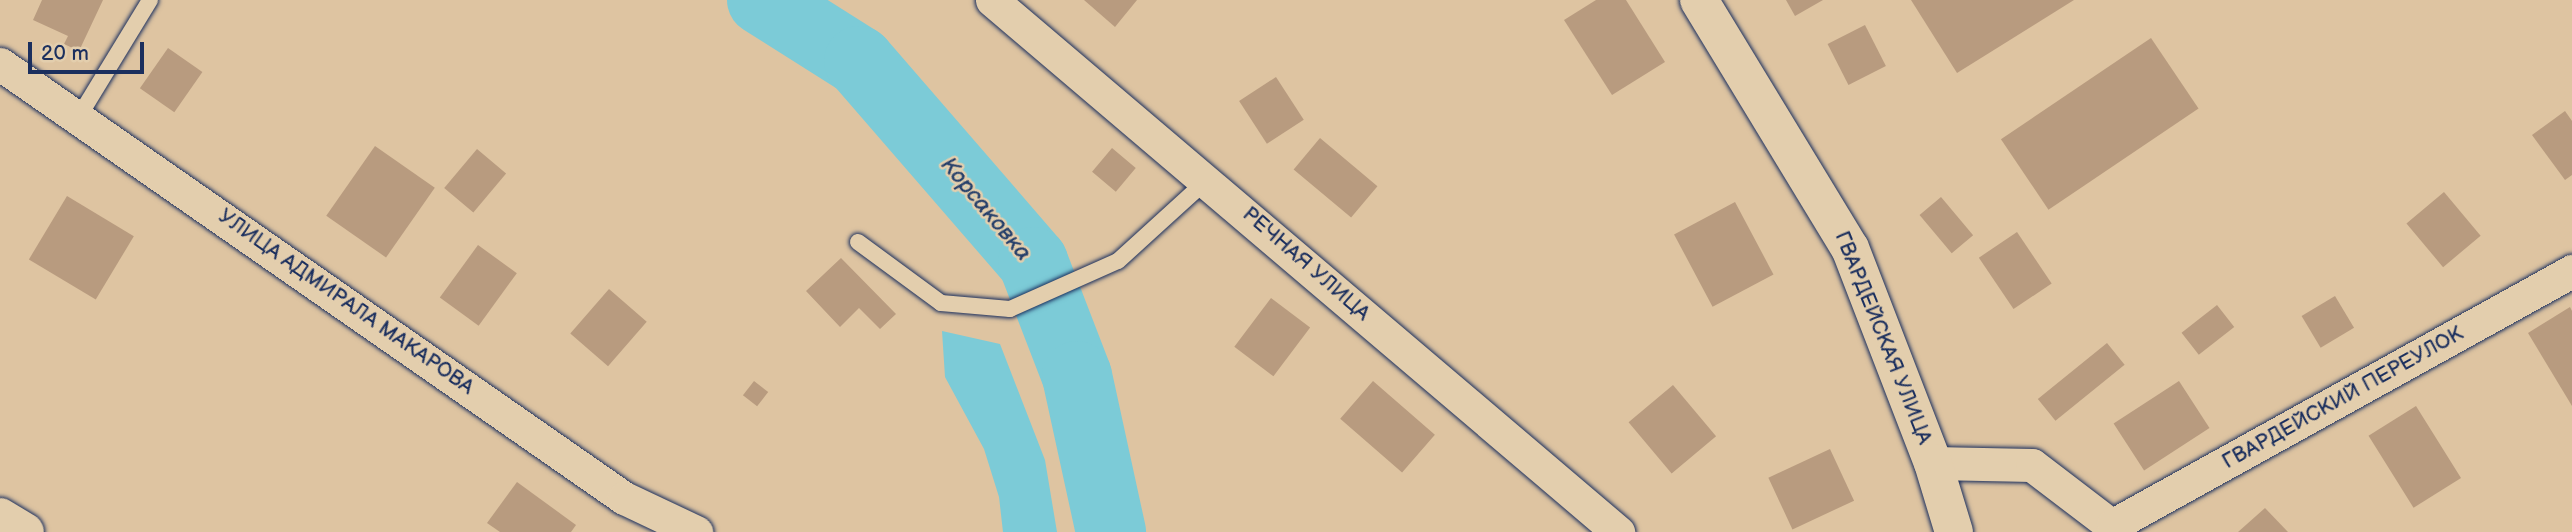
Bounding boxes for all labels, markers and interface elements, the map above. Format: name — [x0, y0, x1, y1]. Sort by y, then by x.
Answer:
scale bar — [32, 28, 147, 72]
text: 20 m — [41, 41, 89, 66]
water label: Корсаковка — [935, 152, 1037, 266]
street label: РЕЧНАЯ УЛИЦА — [1237, 202, 1375, 326]
street label: УЛИЦА АДМИРАЛА МАКАРОВА — [213, 204, 479, 400]
street label: ГВАРДЕЙСКАЯ УЛИЦА — [1829, 228, 1937, 448]
street label: ГВАРДЕЙСКИЙ ПЕРЕУЛОК — [2218, 321, 2468, 475]

